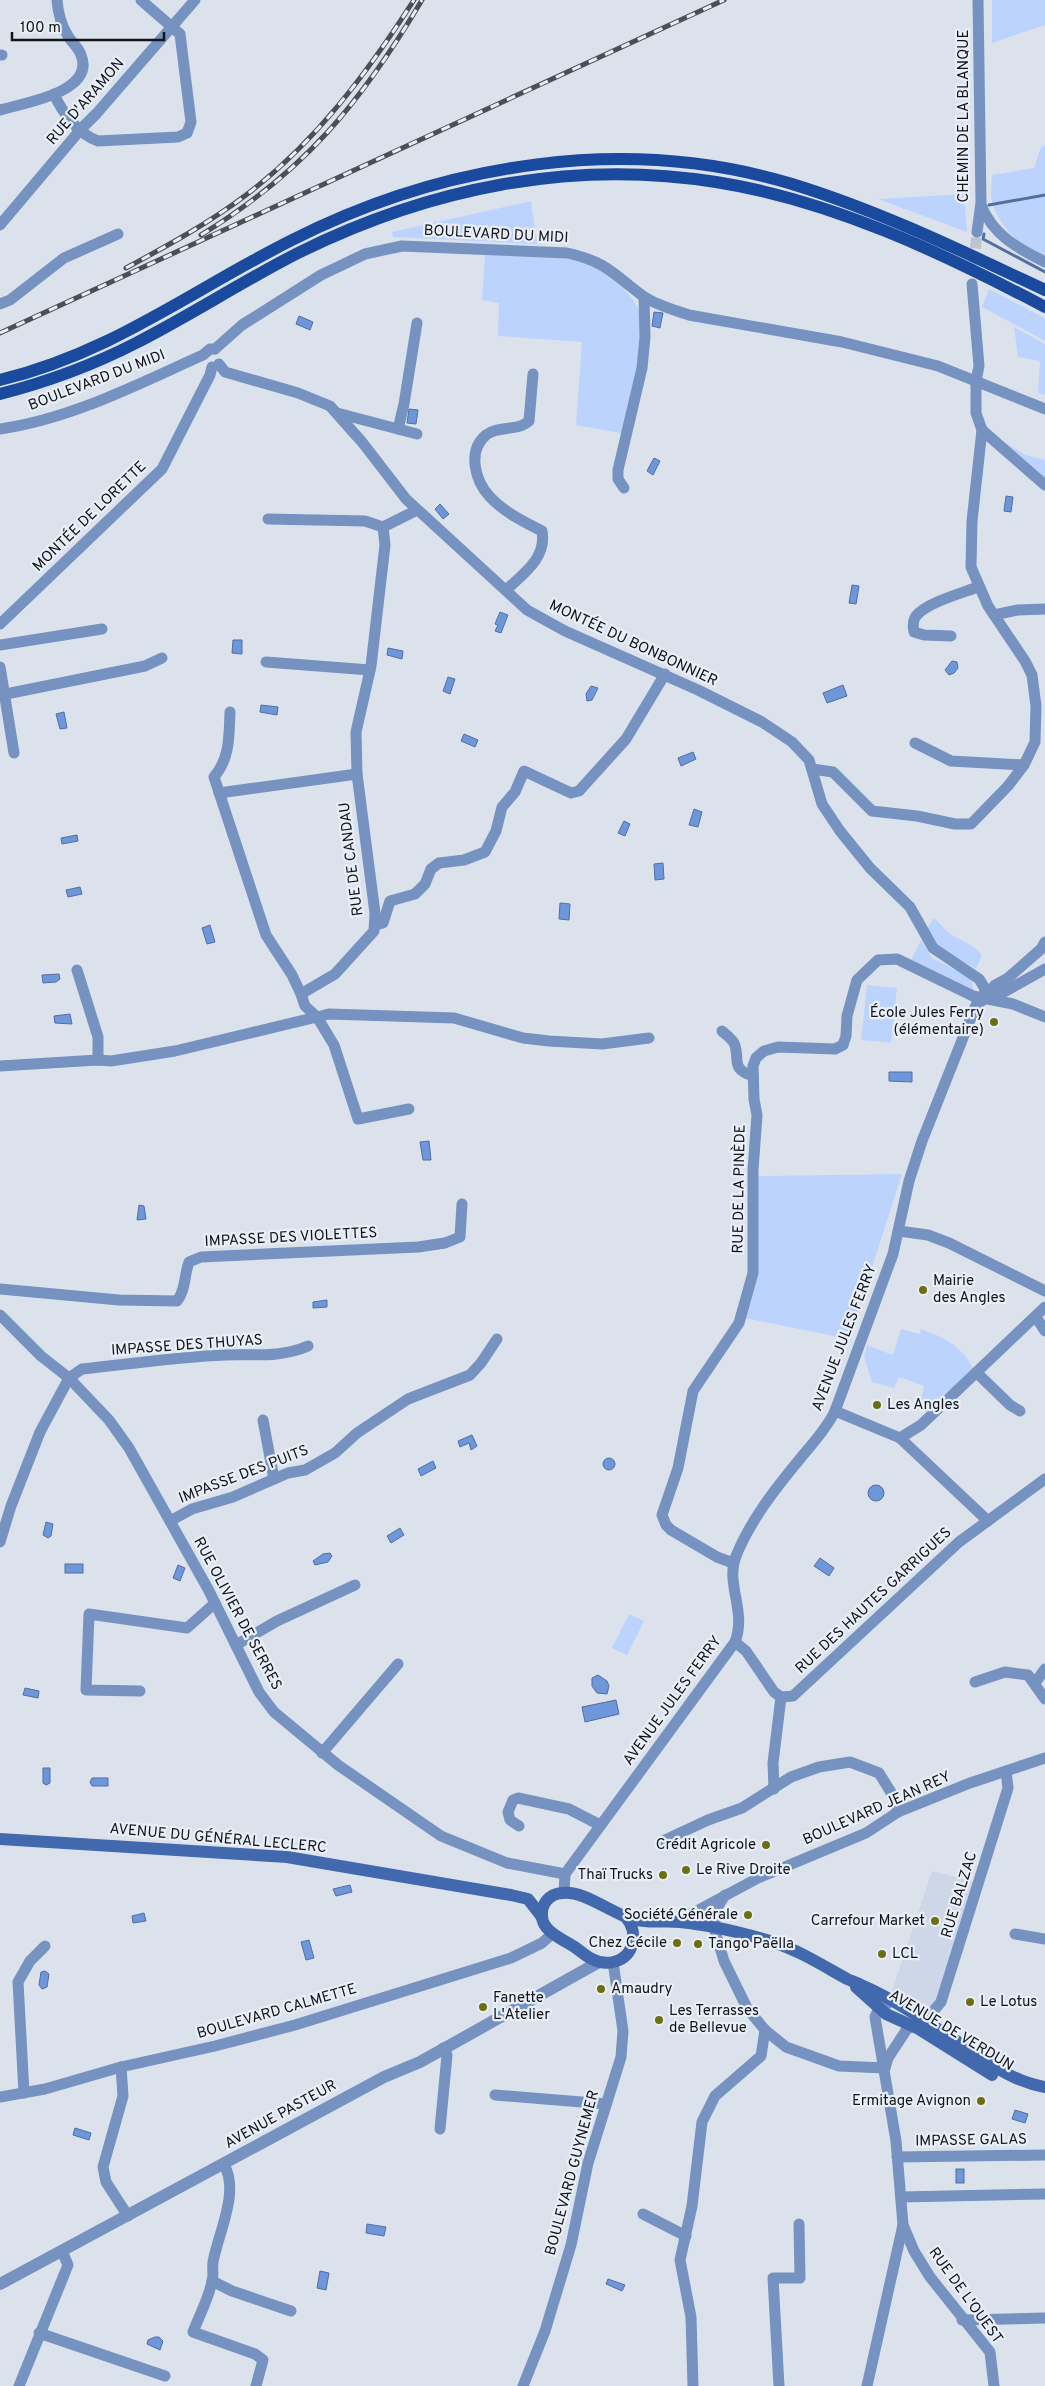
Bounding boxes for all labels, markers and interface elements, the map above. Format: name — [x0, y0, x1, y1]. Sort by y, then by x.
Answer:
scale bar — [12, 10, 165, 42]
text: 100 m — [20, 19, 61, 38]
street label: CHEMIN DE LA BLANQUE — [955, 30, 974, 202]
street label: RUE D'ARAMON — [43, 55, 129, 149]
street label: BOULEVARD DU MIDI — [423, 222, 569, 248]
street label: BOULEVARD DU MIDI — [26, 346, 168, 416]
street label: MONTÉE DE LORETTE — [28, 457, 151, 576]
street label: MONTÉE DU BONBONNIER — [546, 596, 721, 691]
street label: RUE DE CANDAU — [336, 801, 368, 917]
place label: École Jules Ferry (élémentaire) — [870, 1003, 984, 1040]
marker: École Jules Ferry (élémentaire) — [988, 1016, 1000, 1028]
street label: RUE DE LA PINÈDE — [728, 1124, 751, 1254]
street label: IMPASSE DES VIOLETTES — [204, 1224, 378, 1252]
street label: AVENUE JULES FERRY — [808, 1262, 882, 1414]
place label: Mairie des Angles — [933, 1272, 1006, 1308]
marker: Mairie des Angles — [917, 1284, 929, 1296]
street label: IMPASSE DES THUYAS — [111, 1331, 263, 1361]
place label: Les Angles — [887, 1396, 959, 1415]
marker: Les Angles — [871, 1399, 883, 1411]
street label: IMPASSE DES PUITS — [176, 1442, 312, 1508]
street label: RUE DES HAUTES GARRIGUES — [792, 1523, 956, 1679]
street label: RUE OLIVIER DE SERRES — [189, 1534, 285, 1694]
street label: AVENUE JULES FERRY — [620, 1632, 727, 1770]
street label: BOULEVARD JEAN REY — [800, 1768, 954, 1850]
street label: AVENUE DU GÉNÉRAL LECLERC — [109, 1819, 327, 1858]
place label: Crédit Agricole — [656, 1836, 756, 1855]
marker: Crédit Agricole — [760, 1839, 772, 1851]
street label: RUE BALZAC — [938, 1849, 982, 1941]
place label: Le Rive Droite — [696, 1861, 790, 1880]
marker: Le Rive Droite — [680, 1864, 692, 1876]
place label: Thaï Trucks — [577, 1866, 653, 1885]
marker: Thaï Trucks — [657, 1869, 669, 1881]
place label: Société Générale — [624, 1906, 738, 1925]
marker: Société Générale — [742, 1909, 754, 1921]
place label: Carrefour Market — [811, 1912, 925, 1931]
marker: Carrefour Market — [929, 1915, 941, 1927]
place label: Chez Cécile — [588, 1934, 667, 1953]
place label: Tango Paëlla — [708, 1935, 794, 1954]
marker: Chez Cécile — [671, 1937, 683, 1949]
marker: Tango Paëlla — [692, 1938, 704, 1950]
place label: LCL — [892, 1945, 918, 1964]
marker: LCL — [876, 1948, 888, 1960]
street label: BOULEVARD CALMETTE — [195, 1980, 359, 2044]
place label: Amaudry — [611, 1980, 673, 1999]
marker: Amaudry — [595, 1983, 607, 1995]
street label: AVENUE DE VERDUN — [885, 1986, 1017, 2076]
place label: Fanette L'Atelier — [493, 1989, 550, 2025]
place label: Le Lotus — [980, 1993, 1037, 2012]
marker: Le Lotus — [964, 1996, 976, 2008]
marker: Fanette L'Atelier — [477, 2001, 489, 2013]
place label: Les Terrasses de Bellevue — [669, 2002, 759, 2038]
marker: Les Terrasses de Bellevue — [653, 2014, 665, 2026]
street label: AVENUE PASTEUR — [222, 2076, 340, 2154]
street label: BOULEVARD GUYNEMER — [542, 2088, 604, 2258]
place label: Ermitage Avignon — [852, 2092, 971, 2111]
marker: Ermitage Avignon — [975, 2095, 987, 2107]
street label: IMPASSE GALAS — [915, 2131, 1027, 2151]
street label: RUE DE L'OUEST — [924, 2244, 1006, 2348]

